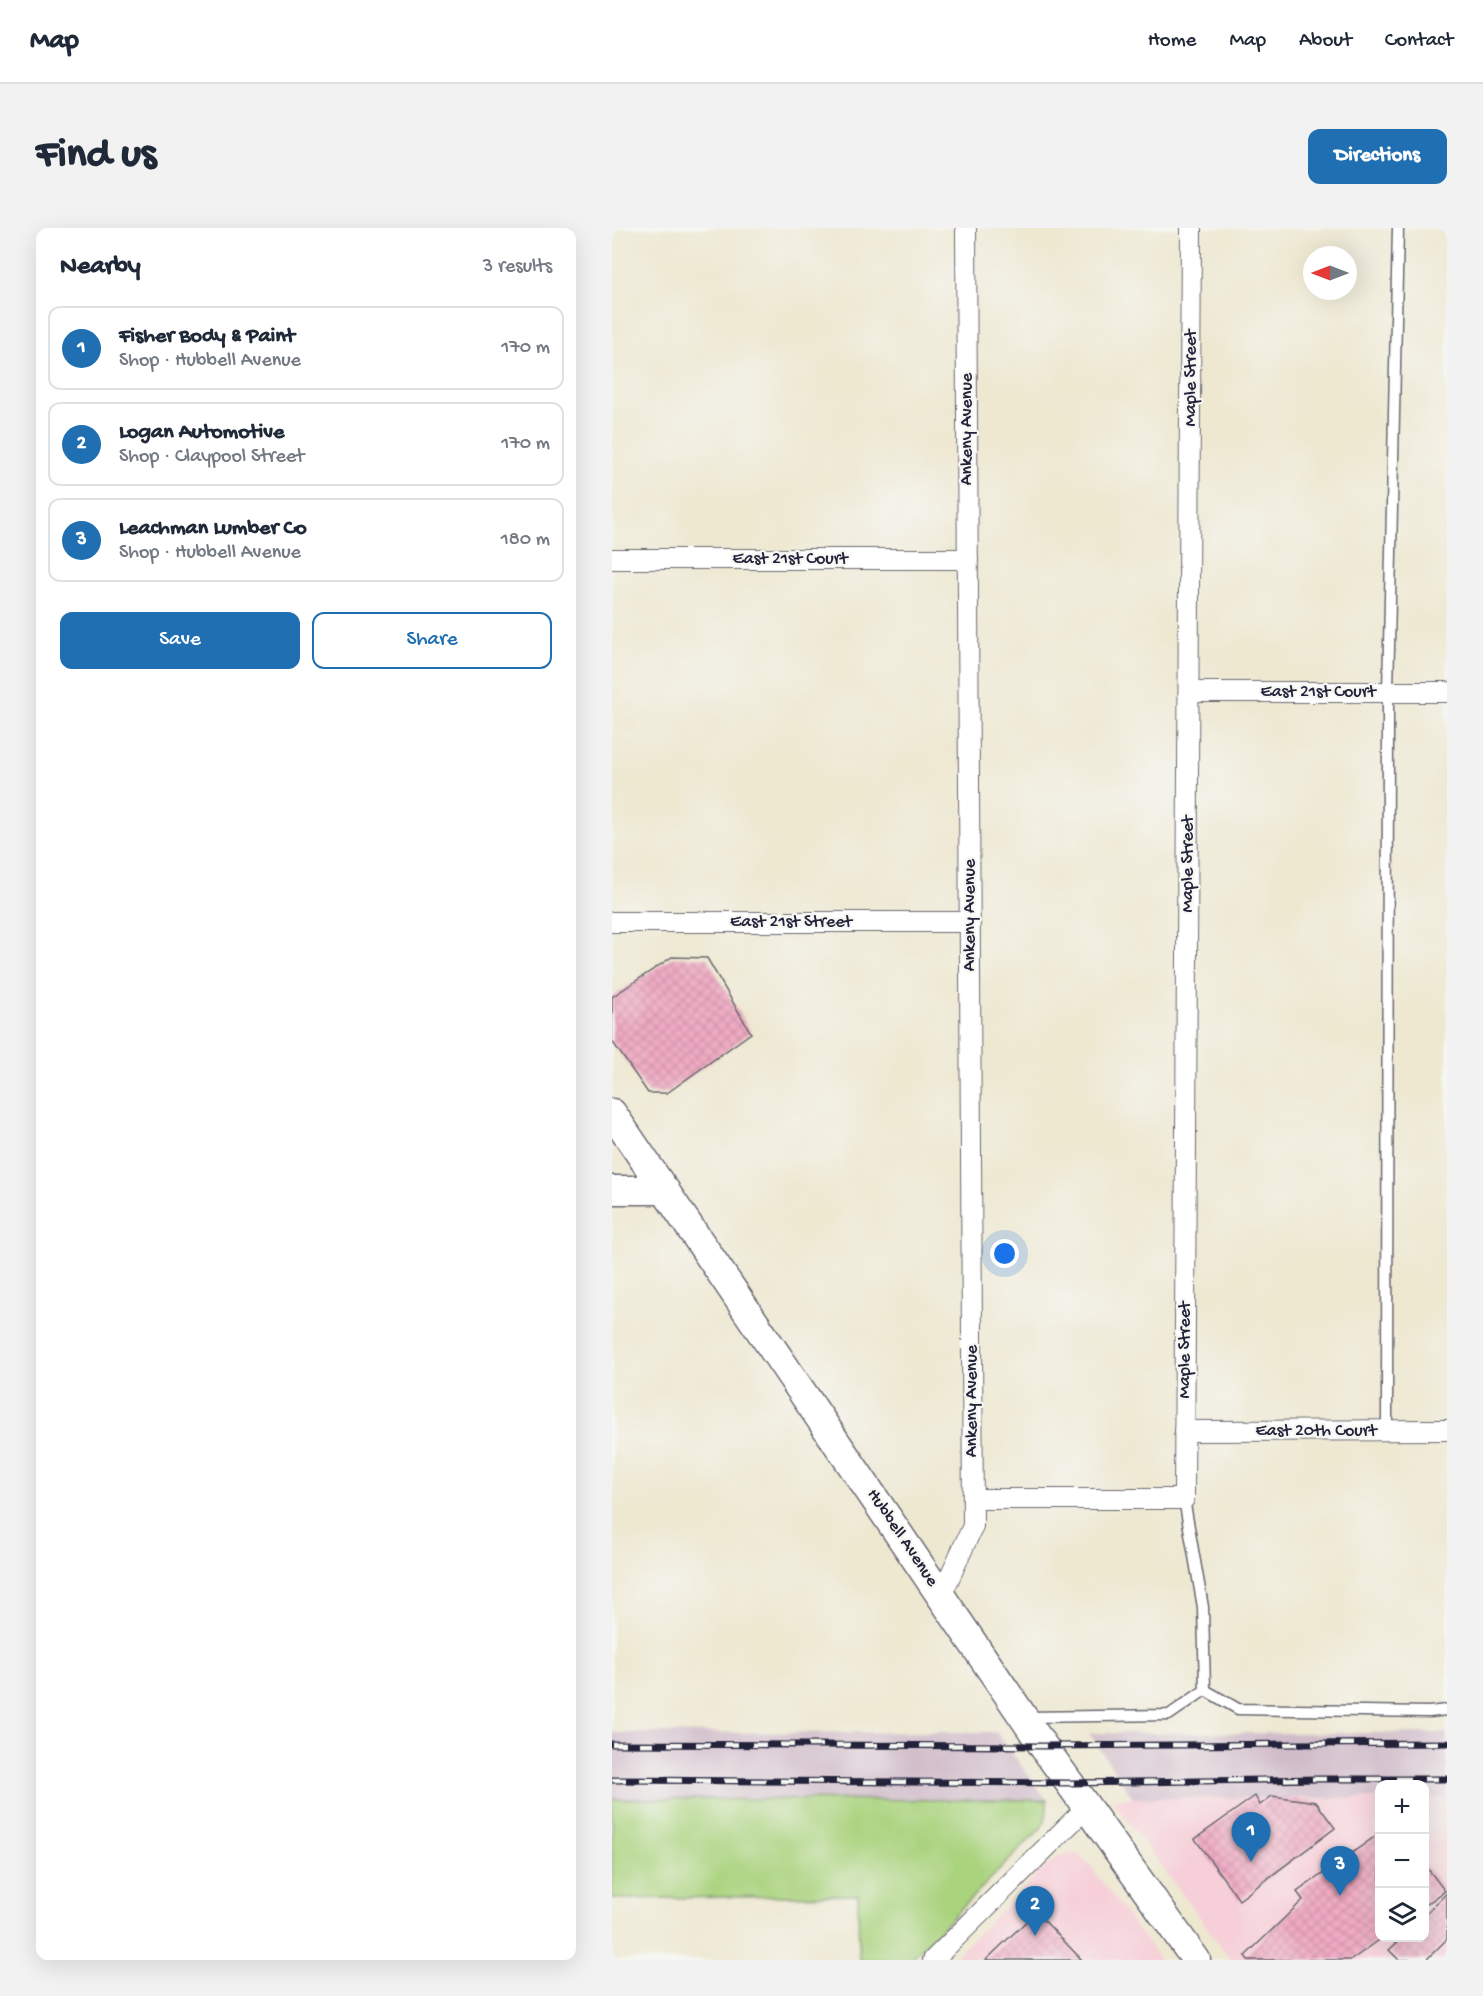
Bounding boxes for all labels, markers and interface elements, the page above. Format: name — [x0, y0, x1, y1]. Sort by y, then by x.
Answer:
text: Map — [30, 25, 79, 58]
text: Home — [1148, 29, 1196, 54]
text: Map — [1229, 29, 1266, 54]
text: About — [1299, 29, 1352, 54]
text: Contact — [1385, 29, 1453, 54]
button: Directions — [1308, 129, 1447, 184]
text: Find us — [36, 132, 156, 181]
north arrow — [1303, 246, 1357, 300]
text: Nearby — [60, 252, 141, 283]
text: 3 results — [483, 256, 552, 279]
text: Fisher Body & Paint — [119, 324, 295, 350]
street label: Maple Street — [1181, 328, 1202, 426]
text: 1 — [77, 337, 86, 360]
text: 170 m — [501, 337, 550, 360]
text: Shop · Hubbell Avenue — [119, 350, 301, 373]
street label: Ankeny Avenue — [957, 372, 978, 485]
text: Logan Automotive — [119, 420, 284, 446]
text: 2 — [77, 433, 86, 456]
text: 170 m — [501, 433, 550, 456]
text: Shop · Claypool Street — [119, 446, 304, 469]
text: Leachman Lumber Co — [119, 516, 307, 542]
text: 3 — [76, 529, 87, 552]
text: 180 m — [501, 529, 550, 552]
text: Shop · Hubbell Avenue — [119, 542, 301, 565]
street label: East 21st Court — [732, 549, 849, 570]
button: Save — [60, 612, 300, 669]
button: Share — [312, 612, 552, 669]
street label: East 21st Court — [1260, 682, 1377, 703]
street label: Maple Street — [1178, 814, 1199, 912]
street label: Ankeny Avenue — [960, 858, 981, 971]
street label: East 21st Street — [730, 912, 854, 933]
your location — [990, 1239, 1019, 1268]
street label: Maple Street — [1175, 1300, 1196, 1398]
street label: Ankeny Avenue — [962, 1344, 983, 1457]
street label: East 20th Court — [1255, 1421, 1378, 1442]
street label: Hubbell Avenue — [862, 1485, 943, 1591]
map controls — [1375, 1780, 1429, 1942]
button: + — [1375, 1780, 1429, 1834]
pin: 1 — [1232, 1812, 1270, 1862]
button: − — [1375, 1834, 1429, 1888]
pin: 3 — [1320, 1846, 1360, 1896]
pin: 2 — [1016, 1886, 1054, 1936]
button: layers — [1375, 1888, 1429, 1942]

